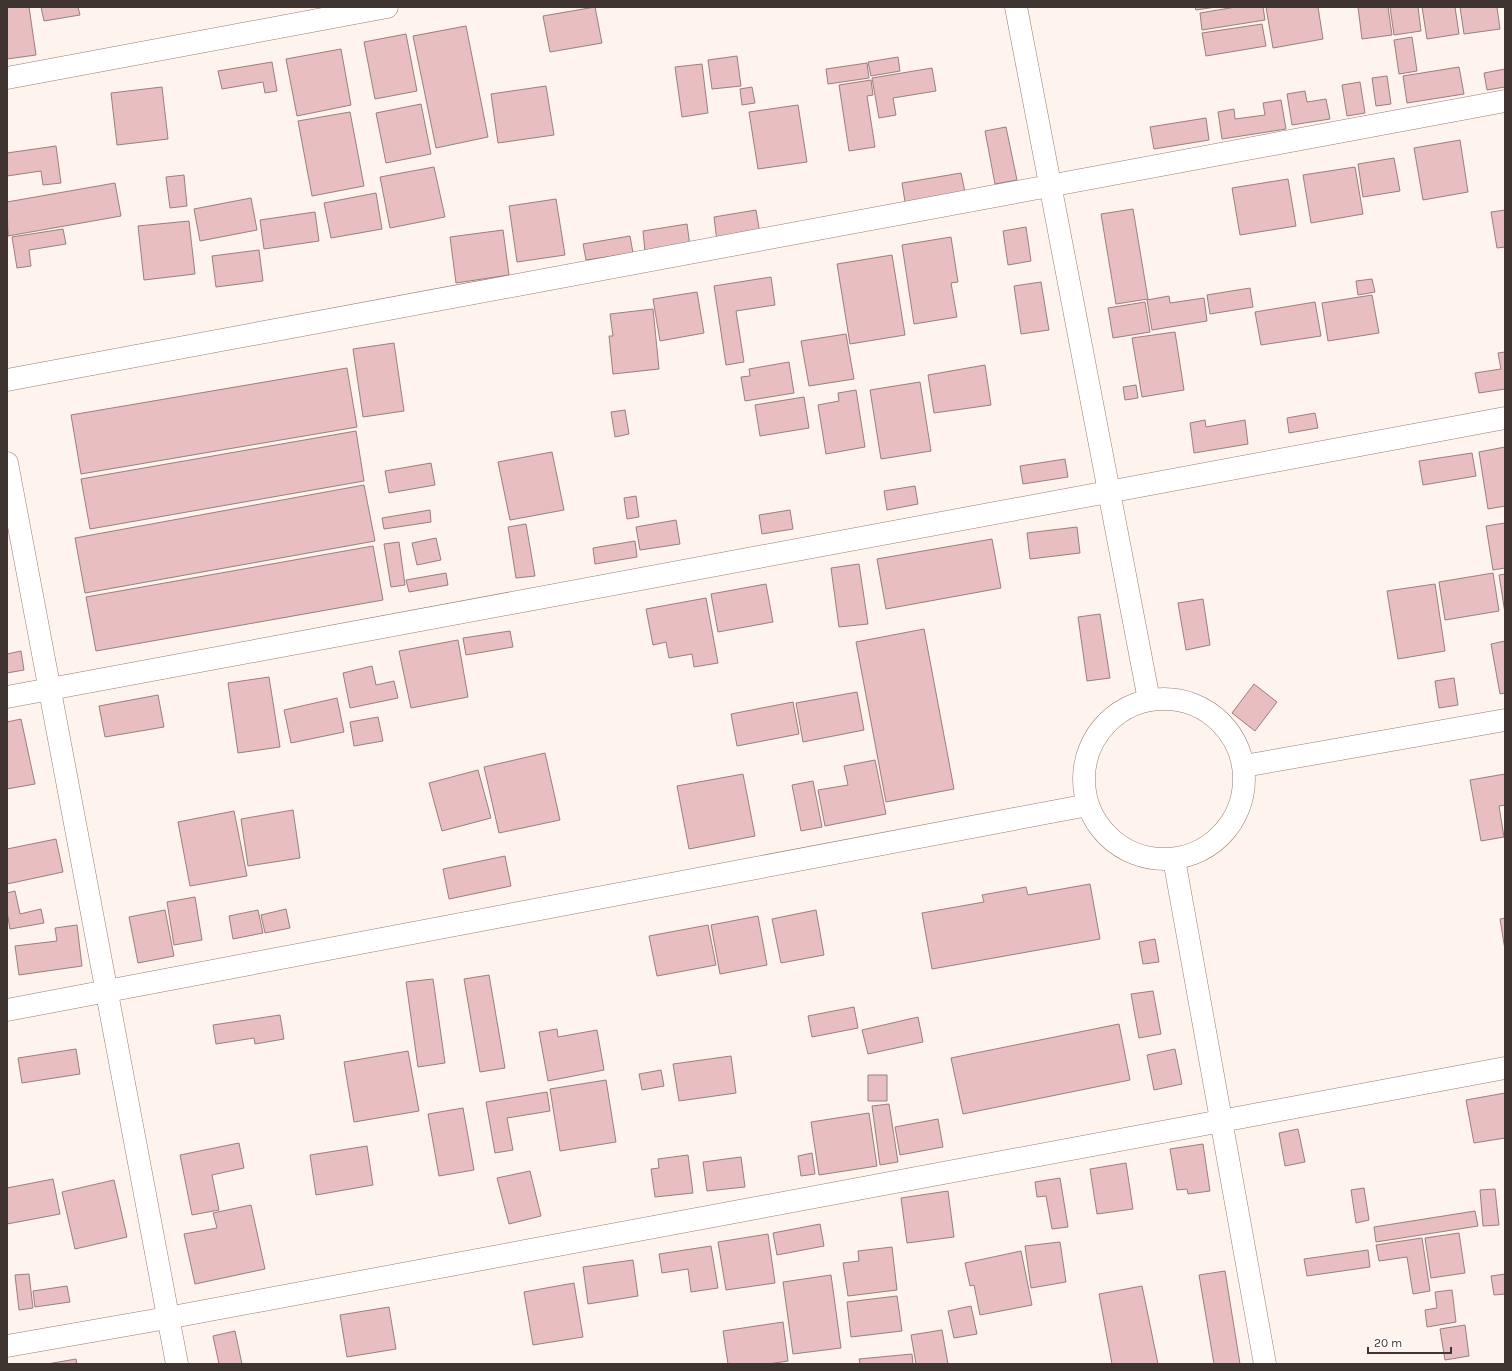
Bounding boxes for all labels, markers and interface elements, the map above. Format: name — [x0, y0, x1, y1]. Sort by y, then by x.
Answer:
scale bar — [1368, 1329, 1451, 1355]
text: 20 m — [1374, 1336, 1402, 1350]

